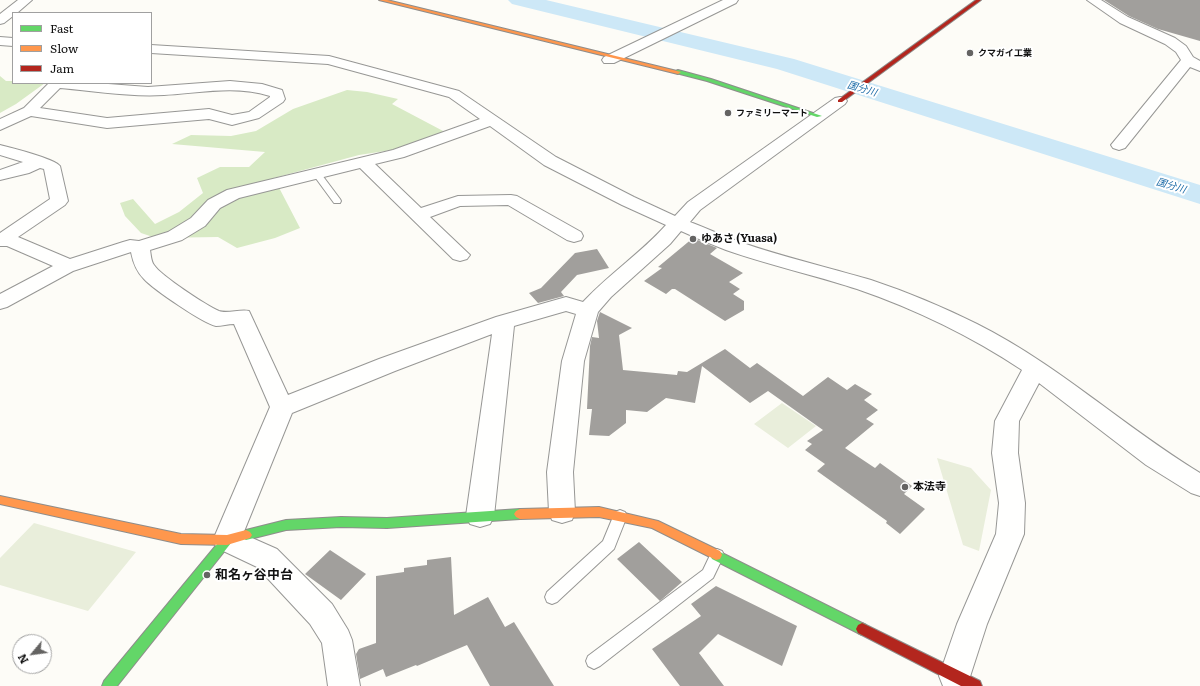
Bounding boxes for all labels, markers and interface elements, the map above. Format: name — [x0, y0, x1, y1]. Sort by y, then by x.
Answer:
legend — [12, 12, 152, 84]
text: Fast — [50, 19, 73, 37]
text: Slow — [50, 39, 78, 57]
marker: クマガイ工業 — [965, 48, 975, 58]
place label: クマガイ工業 — [978, 48, 1032, 58]
text: Jam — [50, 59, 74, 77]
water label: 国分川 — [846, 79, 878, 99]
marker: ファミリーマート — [723, 108, 733, 118]
place label: ファミリーマート — [736, 108, 808, 118]
water label: 国分川 — [1155, 176, 1187, 196]
place label: ゆあさ (Yuasa) — [701, 232, 777, 246]
marker: ゆあさ (Yuasa) — [688, 234, 698, 244]
place label: 本法寺 — [913, 480, 946, 494]
marker: 本法寺 — [900, 482, 910, 492]
place label: 和名ヶ谷中台 — [215, 567, 293, 583]
marker: 和名ヶ谷中台 — [202, 570, 212, 580]
north arrow — [12, 634, 52, 674]
text: N — [13, 651, 32, 667]

